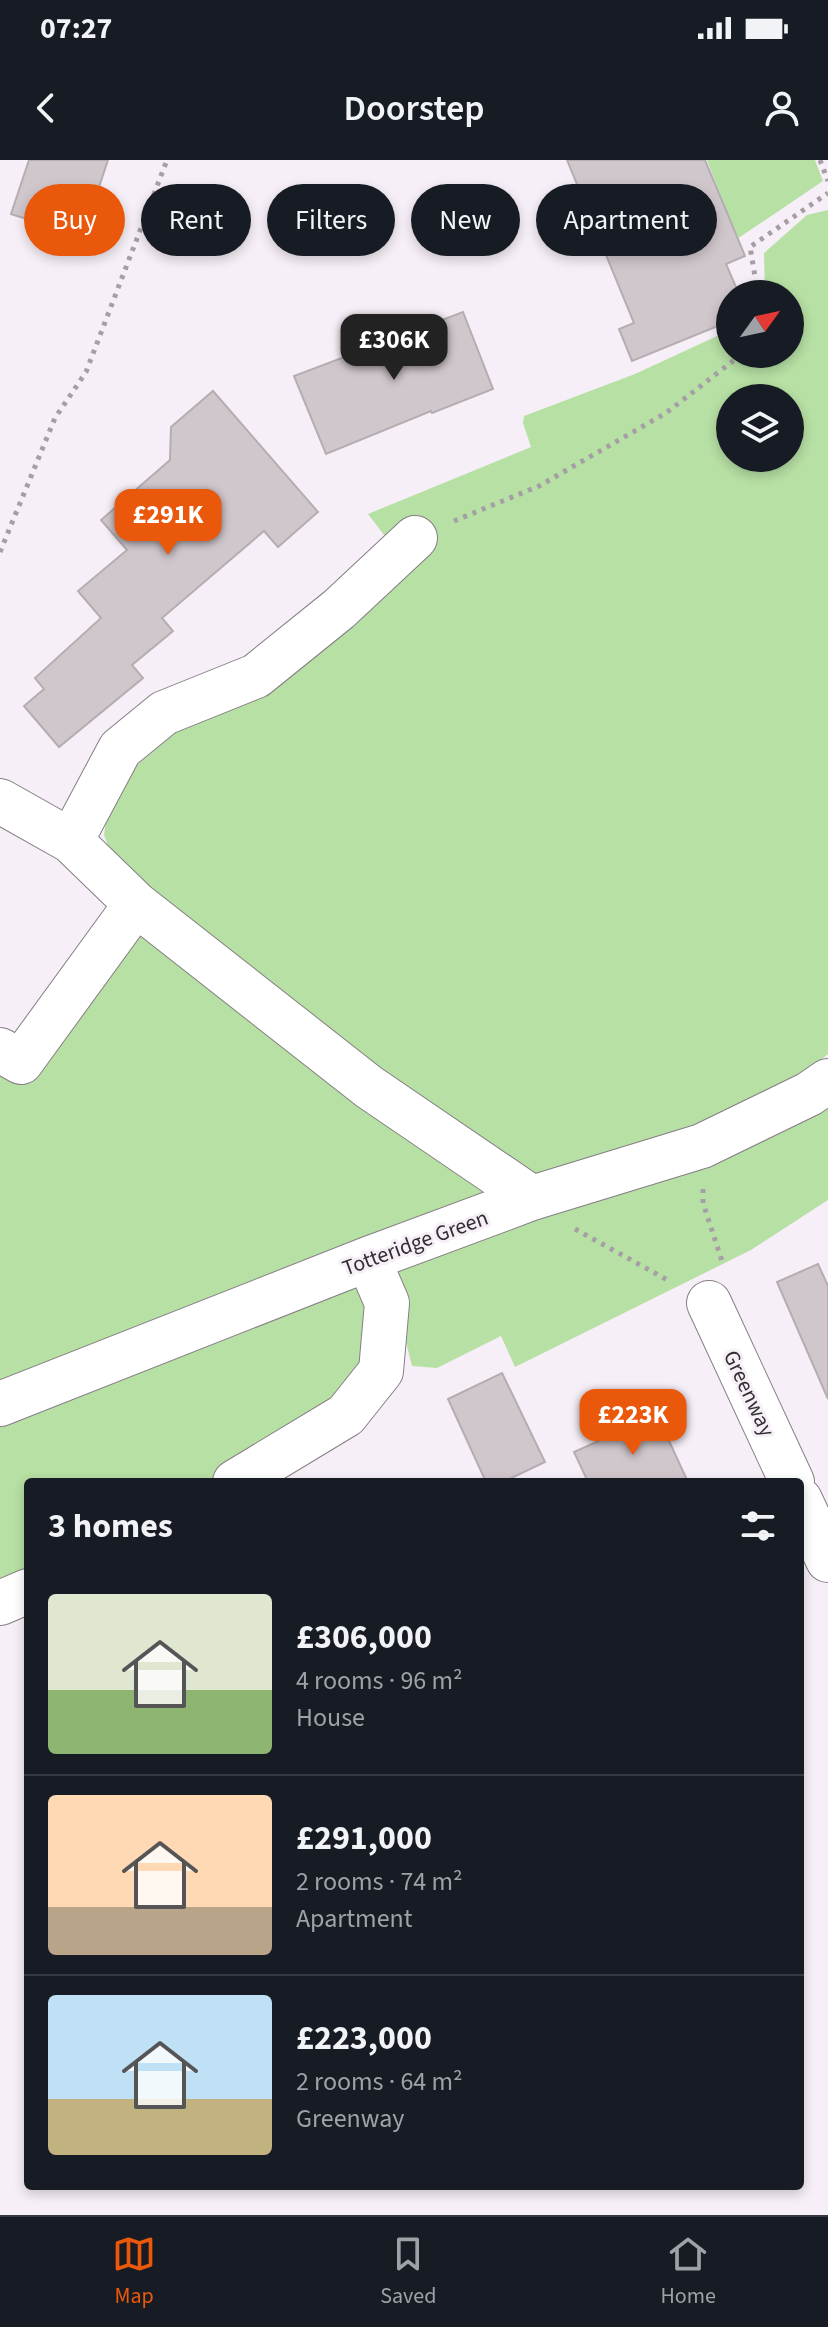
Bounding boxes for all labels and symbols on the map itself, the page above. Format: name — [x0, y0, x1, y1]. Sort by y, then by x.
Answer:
north arrow — [716, 280, 804, 368]
pin: £306K — [338, 314, 450, 382]
pin: £291K — [112, 489, 224, 557]
street label: Totteridge Green — [338, 1202, 493, 1284]
street label: Greenway — [715, 1345, 783, 1442]
pin: £223K — [577, 1389, 689, 1457]

